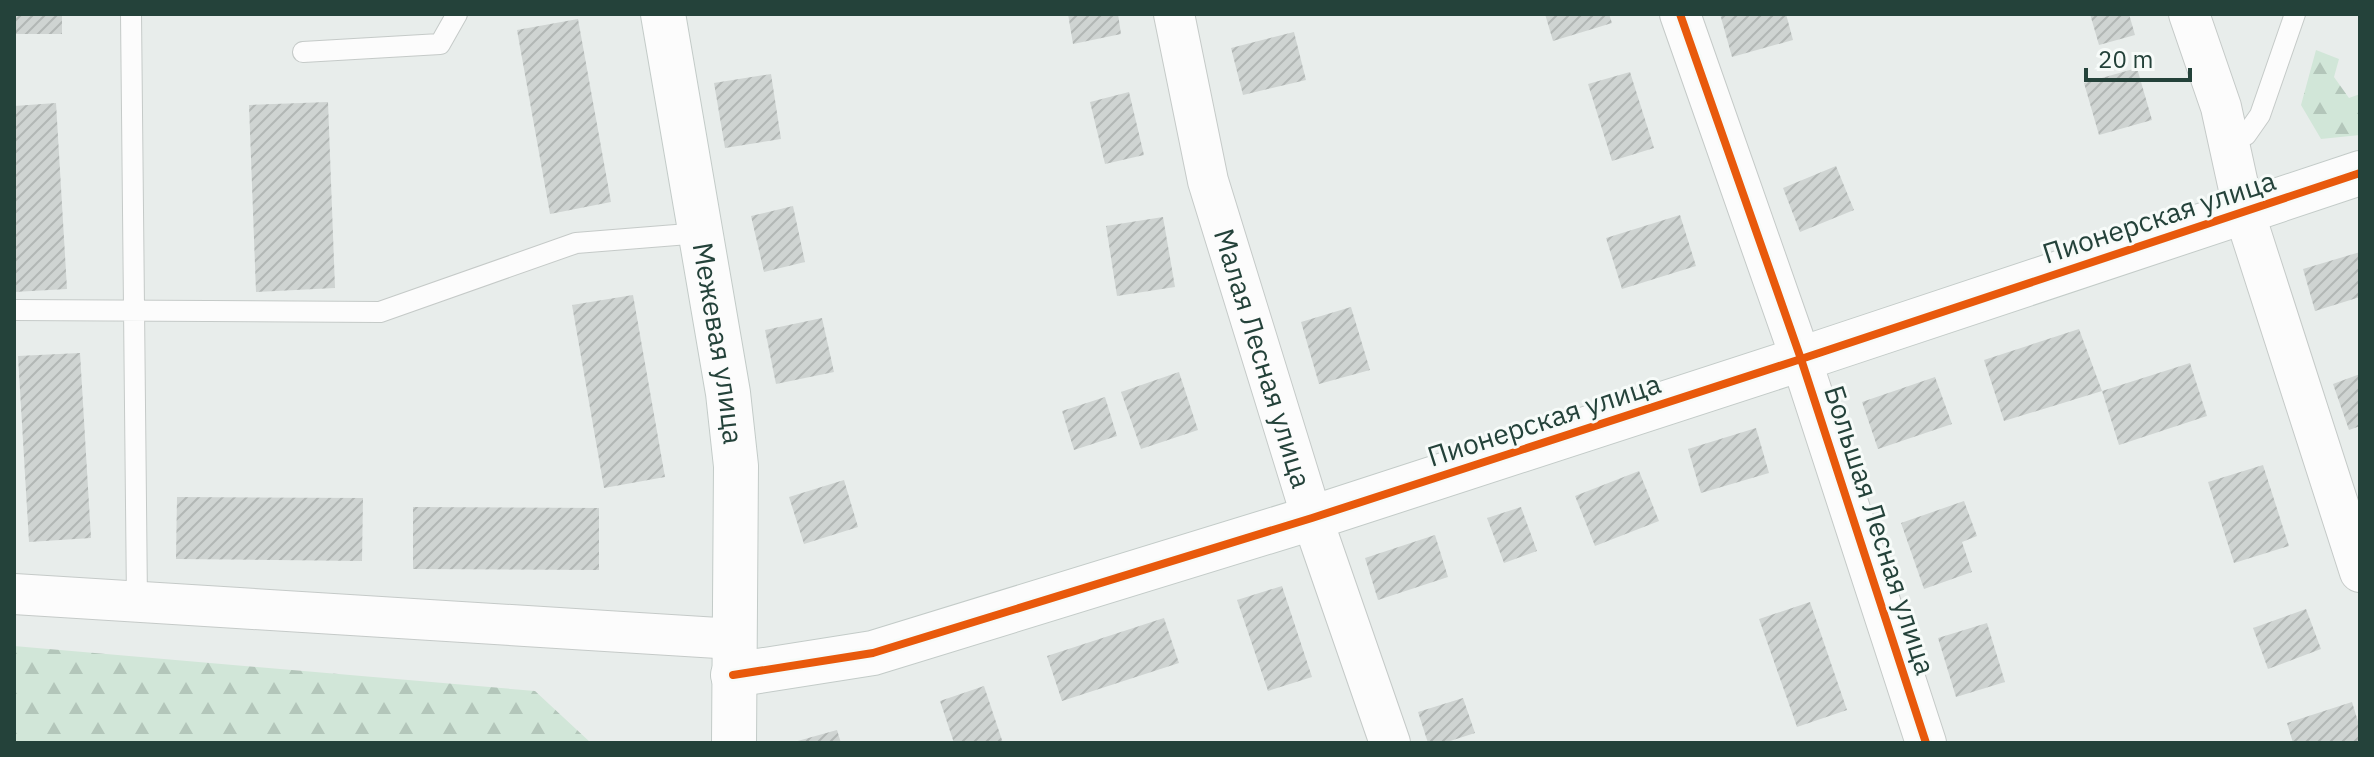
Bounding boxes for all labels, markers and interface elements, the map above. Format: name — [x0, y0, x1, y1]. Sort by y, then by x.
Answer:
scale bar — [2086, 32, 2190, 82]
text: 20 m — [2098, 43, 2153, 75]
street label: Пионерская улица — [2038, 161, 2280, 272]
street label: Малая Лесная улица — [1206, 224, 1321, 492]
street label: Межевая улица — [684, 240, 752, 446]
street label: Пионерская улица — [1423, 364, 1665, 475]
street label: Большая Лесная улица — [1816, 381, 1945, 679]

